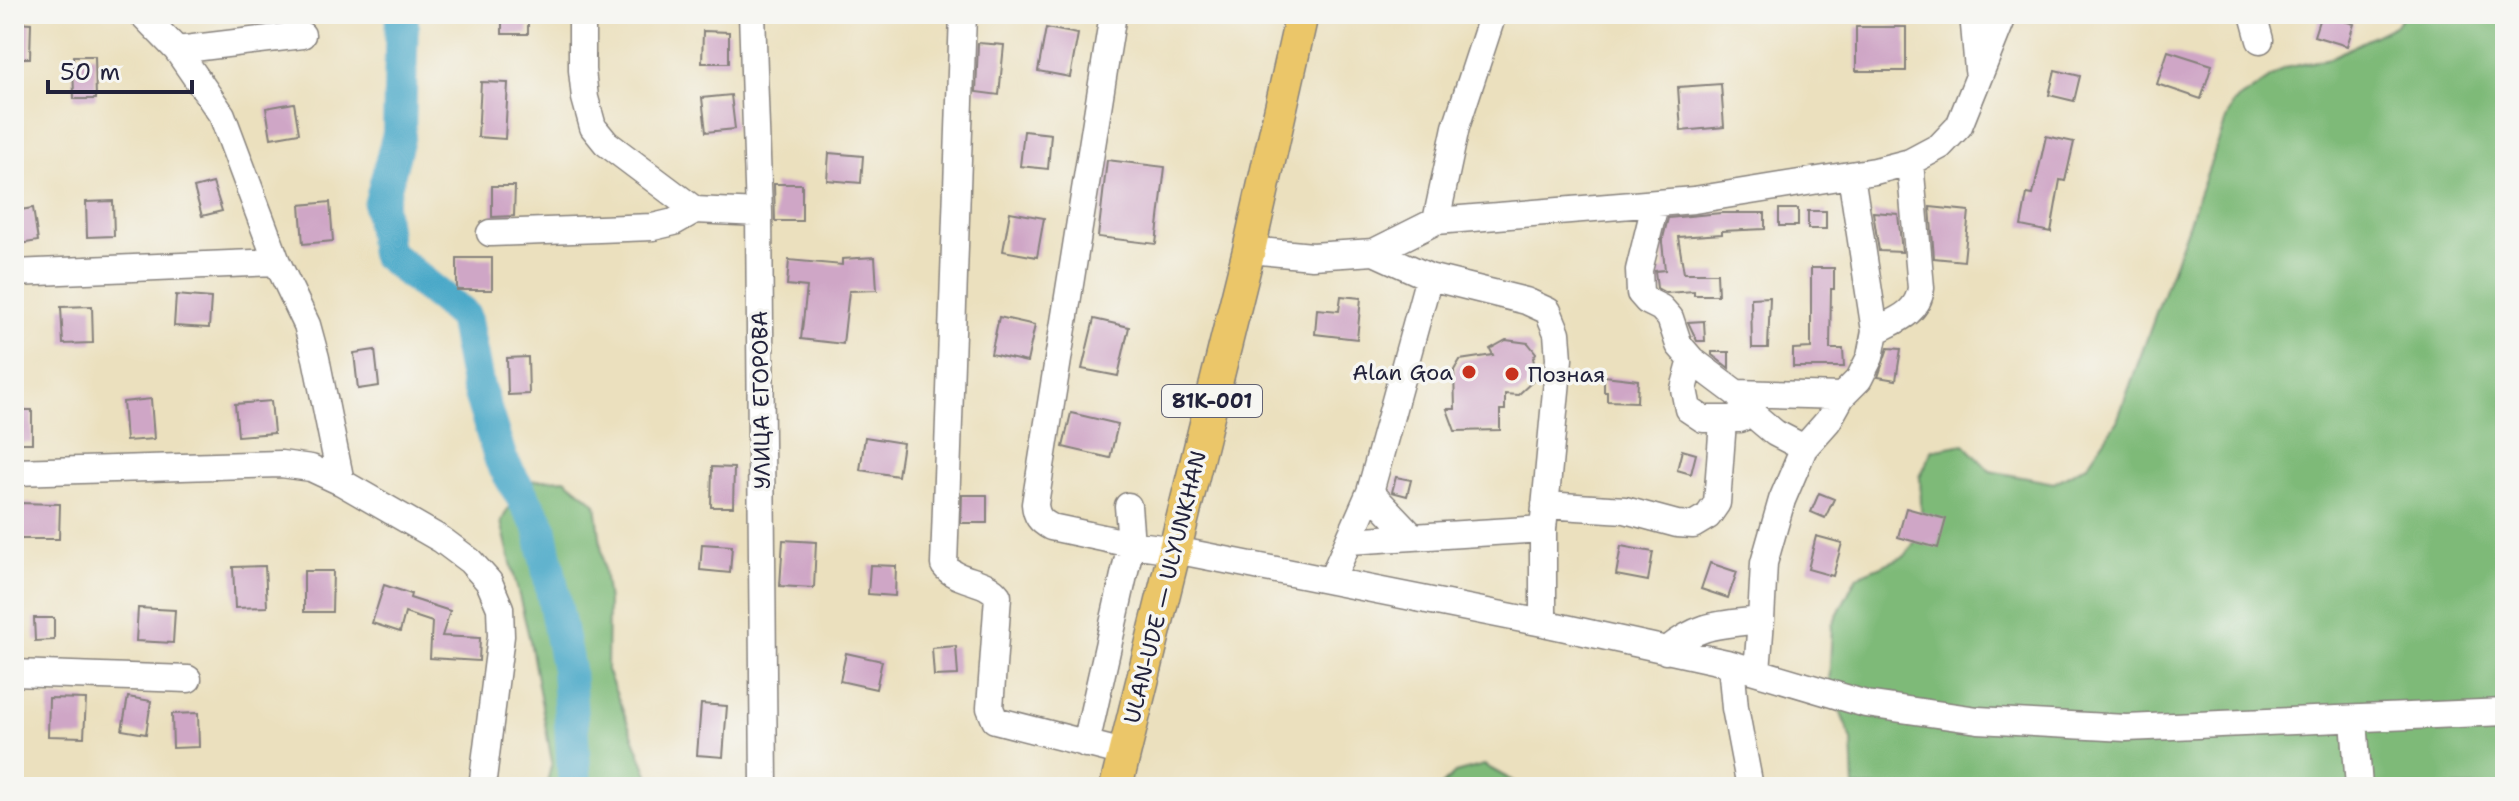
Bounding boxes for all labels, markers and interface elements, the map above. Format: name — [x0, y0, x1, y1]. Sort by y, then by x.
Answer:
scale bar — [48, 44, 192, 94]
text: 50 m — [60, 56, 120, 88]
street label: УЛИЦА ЕГОРОВА — [745, 310, 777, 490]
place label: Alan Goa — [1352, 358, 1453, 387]
place label: Позная — [1528, 360, 1605, 389]
marker: Alan Goa — [1460, 363, 1478, 381]
marker: Позная — [1503, 365, 1521, 383]
road number: 81К-001 — [1162, 385, 1262, 417]
street label: ULAN-UDE — ULYUNKHAN — [1117, 448, 1213, 726]

